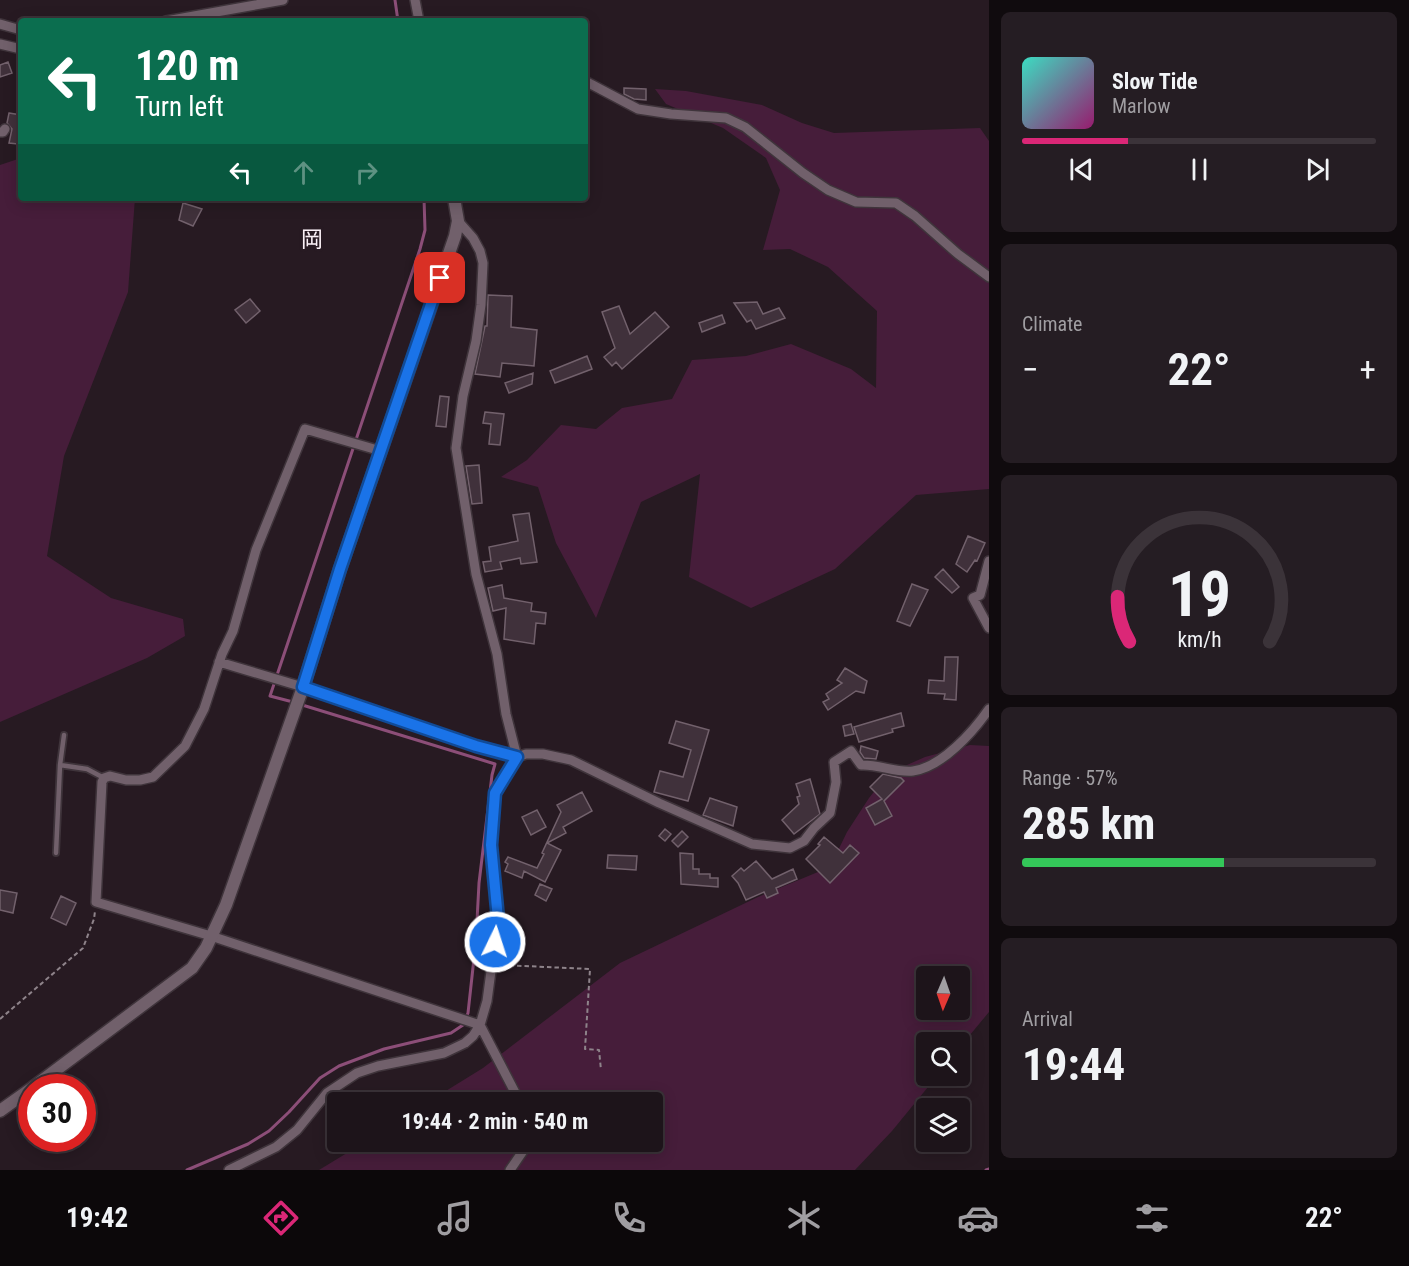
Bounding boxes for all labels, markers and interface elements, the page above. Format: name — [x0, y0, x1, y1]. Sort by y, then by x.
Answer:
text: 120 m — [135, 41, 240, 90]
icon: left — [36, 42, 114, 120]
text: Slow Tide — [1112, 69, 1198, 94]
text: Turn left — [135, 91, 224, 123]
text: Marlow — [1112, 94, 1170, 118]
icon: previous — [1065, 153, 1098, 186]
icon: pause — [1183, 153, 1216, 186]
icon: next — [1301, 153, 1334, 186]
icon: left — [224, 156, 257, 189]
icon: ahead — [287, 156, 320, 189]
icon: right — [350, 156, 383, 189]
district label: 岡 — [301, 227, 323, 252]
pin — [414, 252, 465, 303]
icon: arrive — [423, 261, 456, 294]
text: Climate — [1022, 312, 1082, 336]
text: 22° — [1168, 343, 1231, 396]
text: − — [1022, 350, 1039, 389]
text: + — [1360, 350, 1376, 389]
text: 19 — [1167, 558, 1231, 631]
text: km/h — [1177, 627, 1221, 652]
text: Range · 57% — [1022, 766, 1118, 790]
text: 285 km — [1022, 797, 1155, 850]
position arrow — [463, 910, 527, 974]
north arrow — [916, 966, 970, 1020]
map controls — [916, 966, 970, 1152]
text: Arrival — [1022, 1007, 1073, 1031]
button: search — [916, 1032, 970, 1086]
text: 19:44 — [1022, 1038, 1125, 1091]
speed limit sign: 30 — [18, 1074, 96, 1152]
button: layers — [916, 1098, 970, 1152]
text: 19:44 · 2 min · 540 m — [402, 1109, 588, 1134]
icon: directions — [260, 1197, 302, 1239]
icon: music — [434, 1197, 476, 1239]
icon: phone — [608, 1197, 650, 1239]
icon: climate — [783, 1197, 825, 1239]
icon: car — [957, 1197, 999, 1239]
icon: filters — [1131, 1197, 1173, 1239]
text: 19:42 — [66, 1202, 128, 1234]
text: 22° — [1305, 1202, 1343, 1234]

